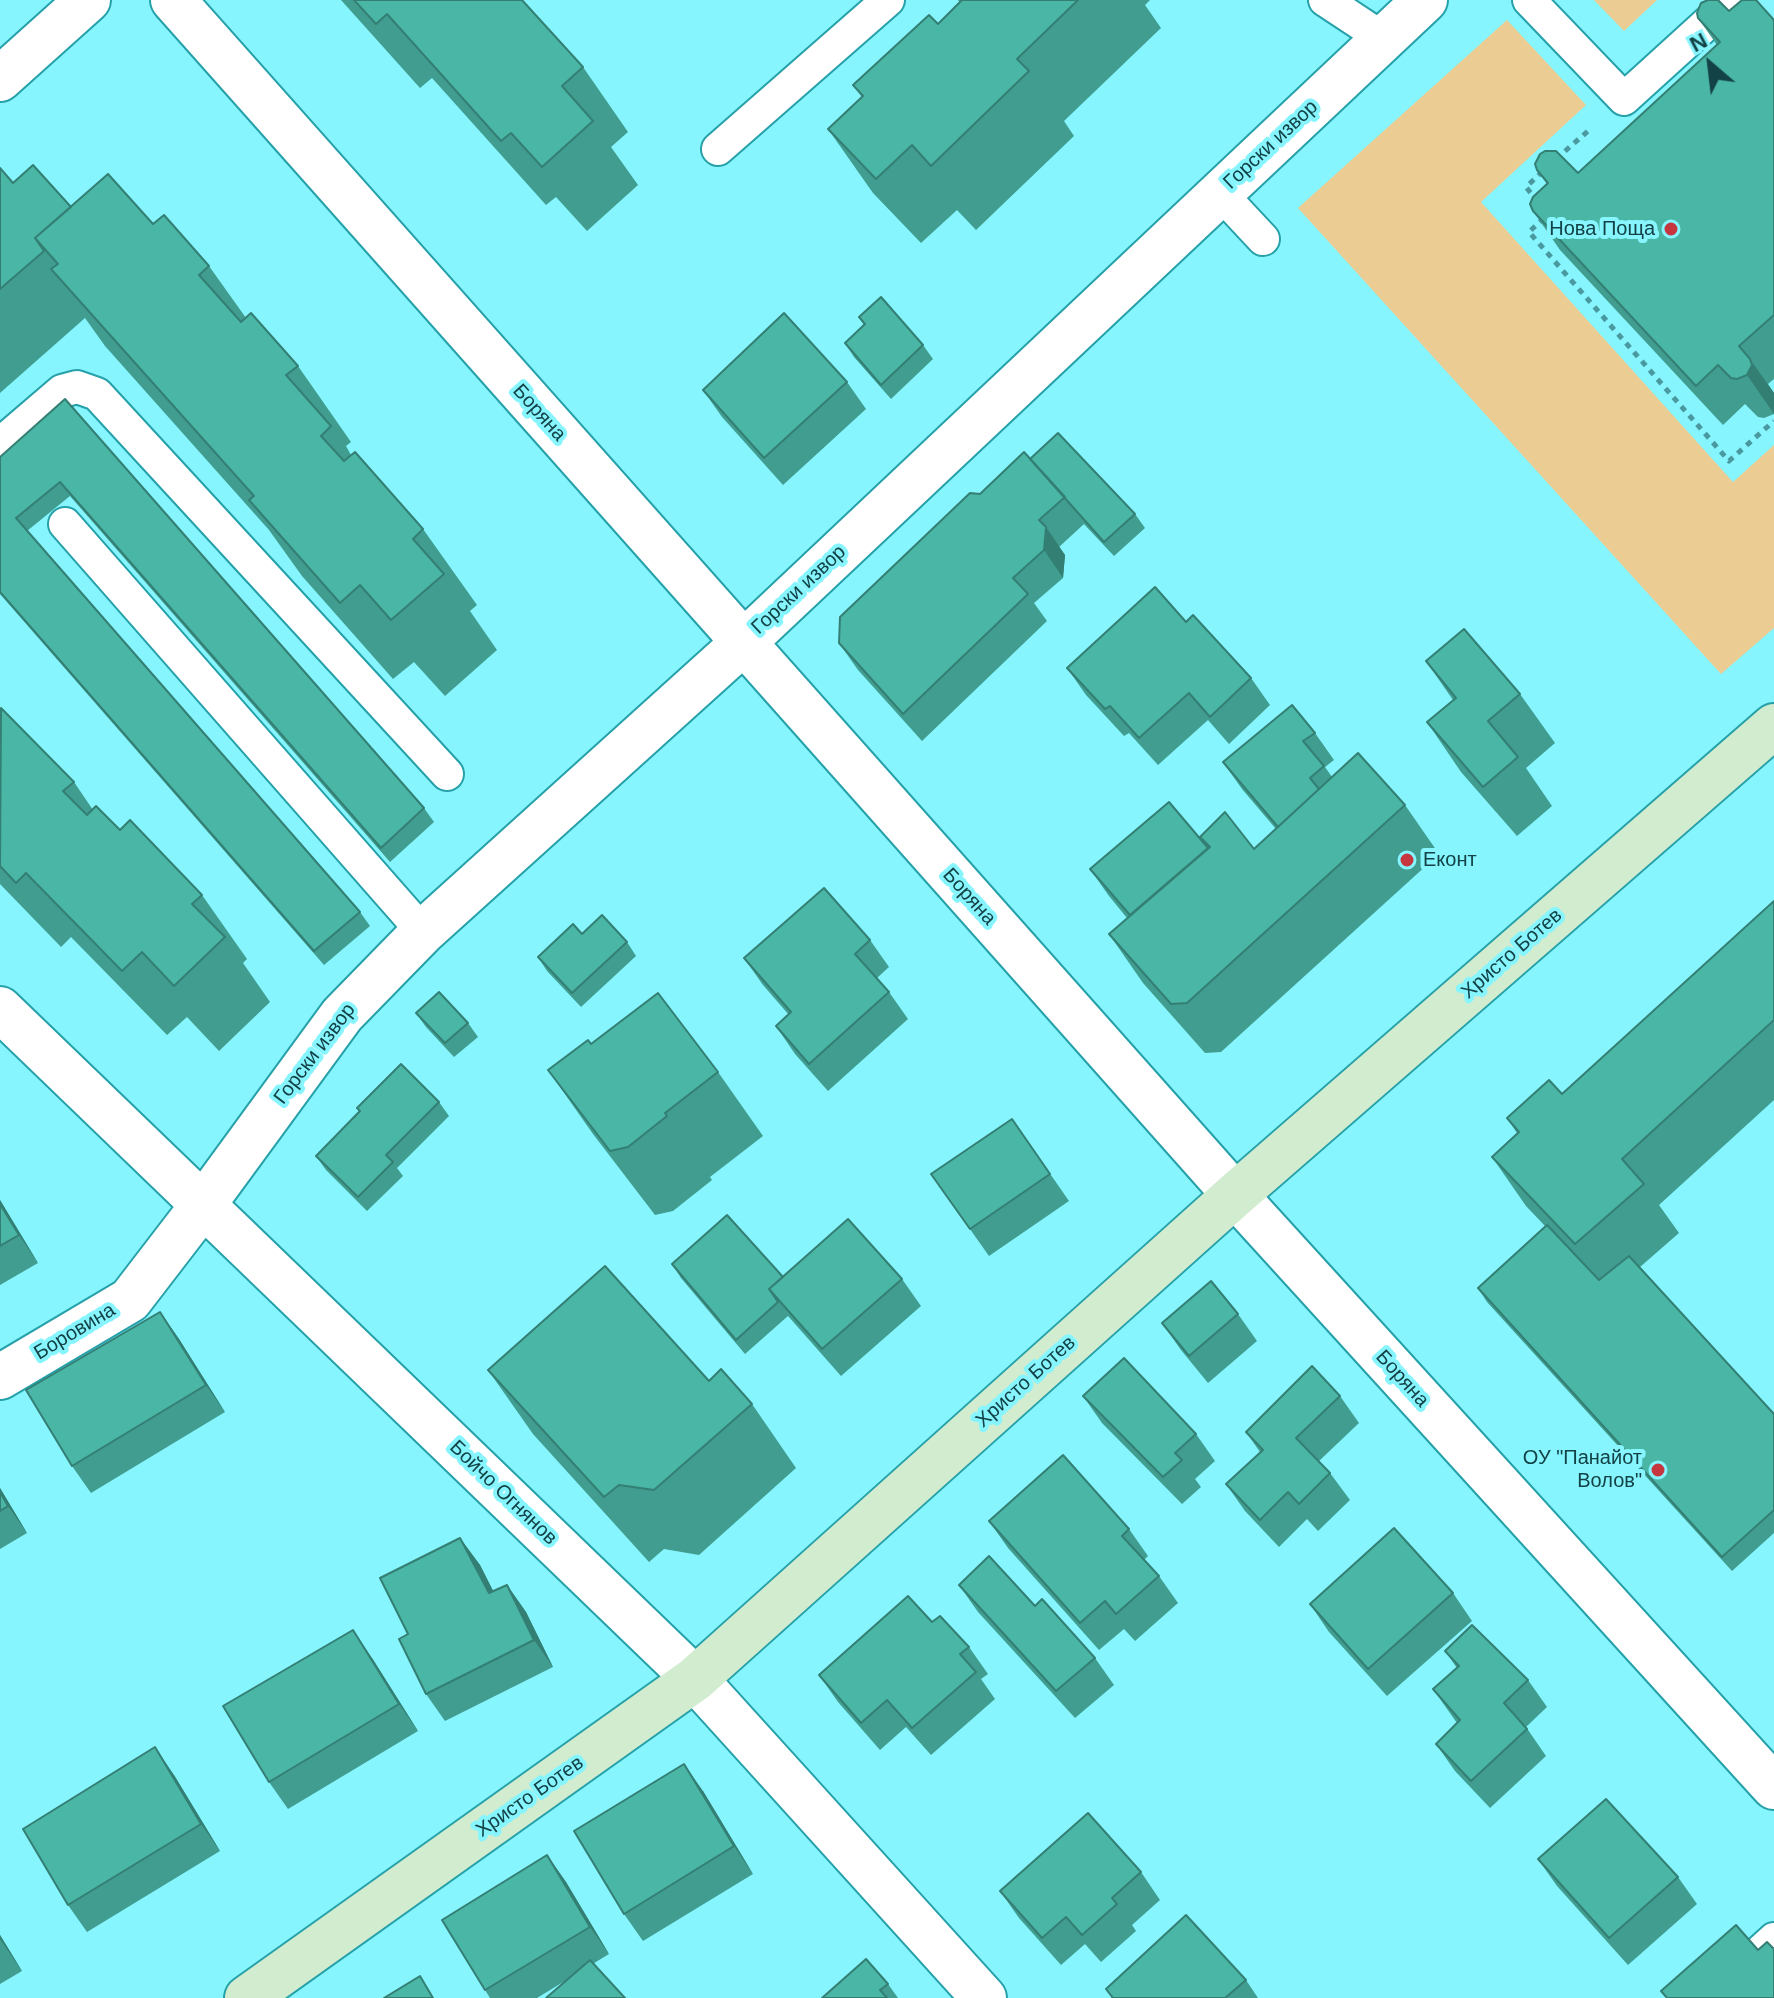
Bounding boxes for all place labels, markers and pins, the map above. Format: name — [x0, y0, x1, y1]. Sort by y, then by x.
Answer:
place label: Нова Поща — [1549, 217, 1655, 241]
marker: Нова Поща — [1662, 220, 1680, 238]
place label: Еконт — [1423, 848, 1477, 872]
marker: Еконт — [1398, 851, 1416, 869]
place label: ОУ "Панайот Волов" — [1523, 1446, 1642, 1493]
marker: ОУ "Панайот Волов" — [1649, 1461, 1667, 1479]

